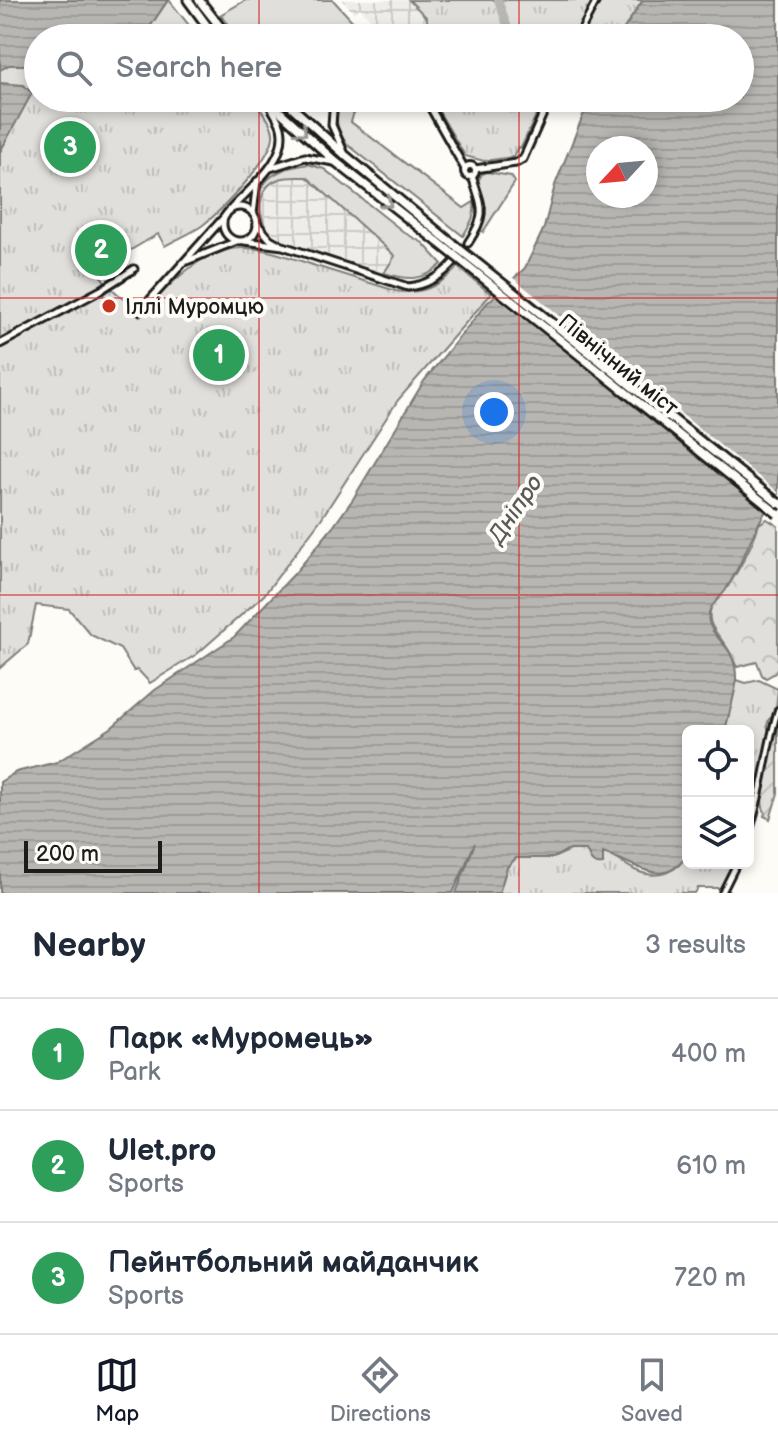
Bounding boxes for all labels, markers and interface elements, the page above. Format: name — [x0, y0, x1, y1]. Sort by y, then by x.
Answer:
search box — [24, 24, 754, 112]
icon: search — [52, 46, 96, 90]
text: Search here — [116, 50, 282, 86]
pin: 3 — [44, 117, 96, 177]
one-way arrow — [292, 121, 307, 136]
north arrow — [586, 136, 658, 208]
one-way arrow — [378, 193, 392, 208]
pin: 2 — [75, 220, 127, 280]
place label: Іллі Муромцю — [125, 294, 264, 321]
marker: Іллі Муромцю — [100, 297, 118, 315]
street label: Північний міст — [553, 308, 684, 422]
pin: 1 — [193, 325, 245, 385]
your location — [474, 392, 514, 432]
water label: Дніпро — [481, 469, 549, 551]
map controls — [682, 725, 754, 869]
button: locate — [682, 725, 754, 797]
button: layers — [682, 797, 754, 869]
scale bar — [24, 837, 162, 873]
text: 200 m — [36, 841, 99, 868]
text: Nearby — [32, 925, 146, 966]
text: 3 results — [645, 930, 746, 961]
text: Парк «Муромець» — [108, 1021, 374, 1057]
text: 1 — [53, 1039, 63, 1070]
text: 400 m — [671, 1039, 746, 1070]
text: Park — [108, 1057, 160, 1088]
text: Ulet.pro — [108, 1133, 216, 1169]
text: 2 — [50, 1151, 66, 1182]
text: 610 m — [676, 1151, 746, 1182]
text: Sports — [108, 1169, 184, 1200]
text: Пейнтбольний майданчик — [108, 1245, 478, 1281]
text: 3 — [50, 1263, 66, 1294]
text: 720 m — [674, 1263, 746, 1294]
text: Sports — [108, 1281, 184, 1312]
tab: Map — [95, 1353, 139, 1428]
tab: Directions — [330, 1353, 431, 1428]
tab: Saved — [621, 1353, 683, 1428]

